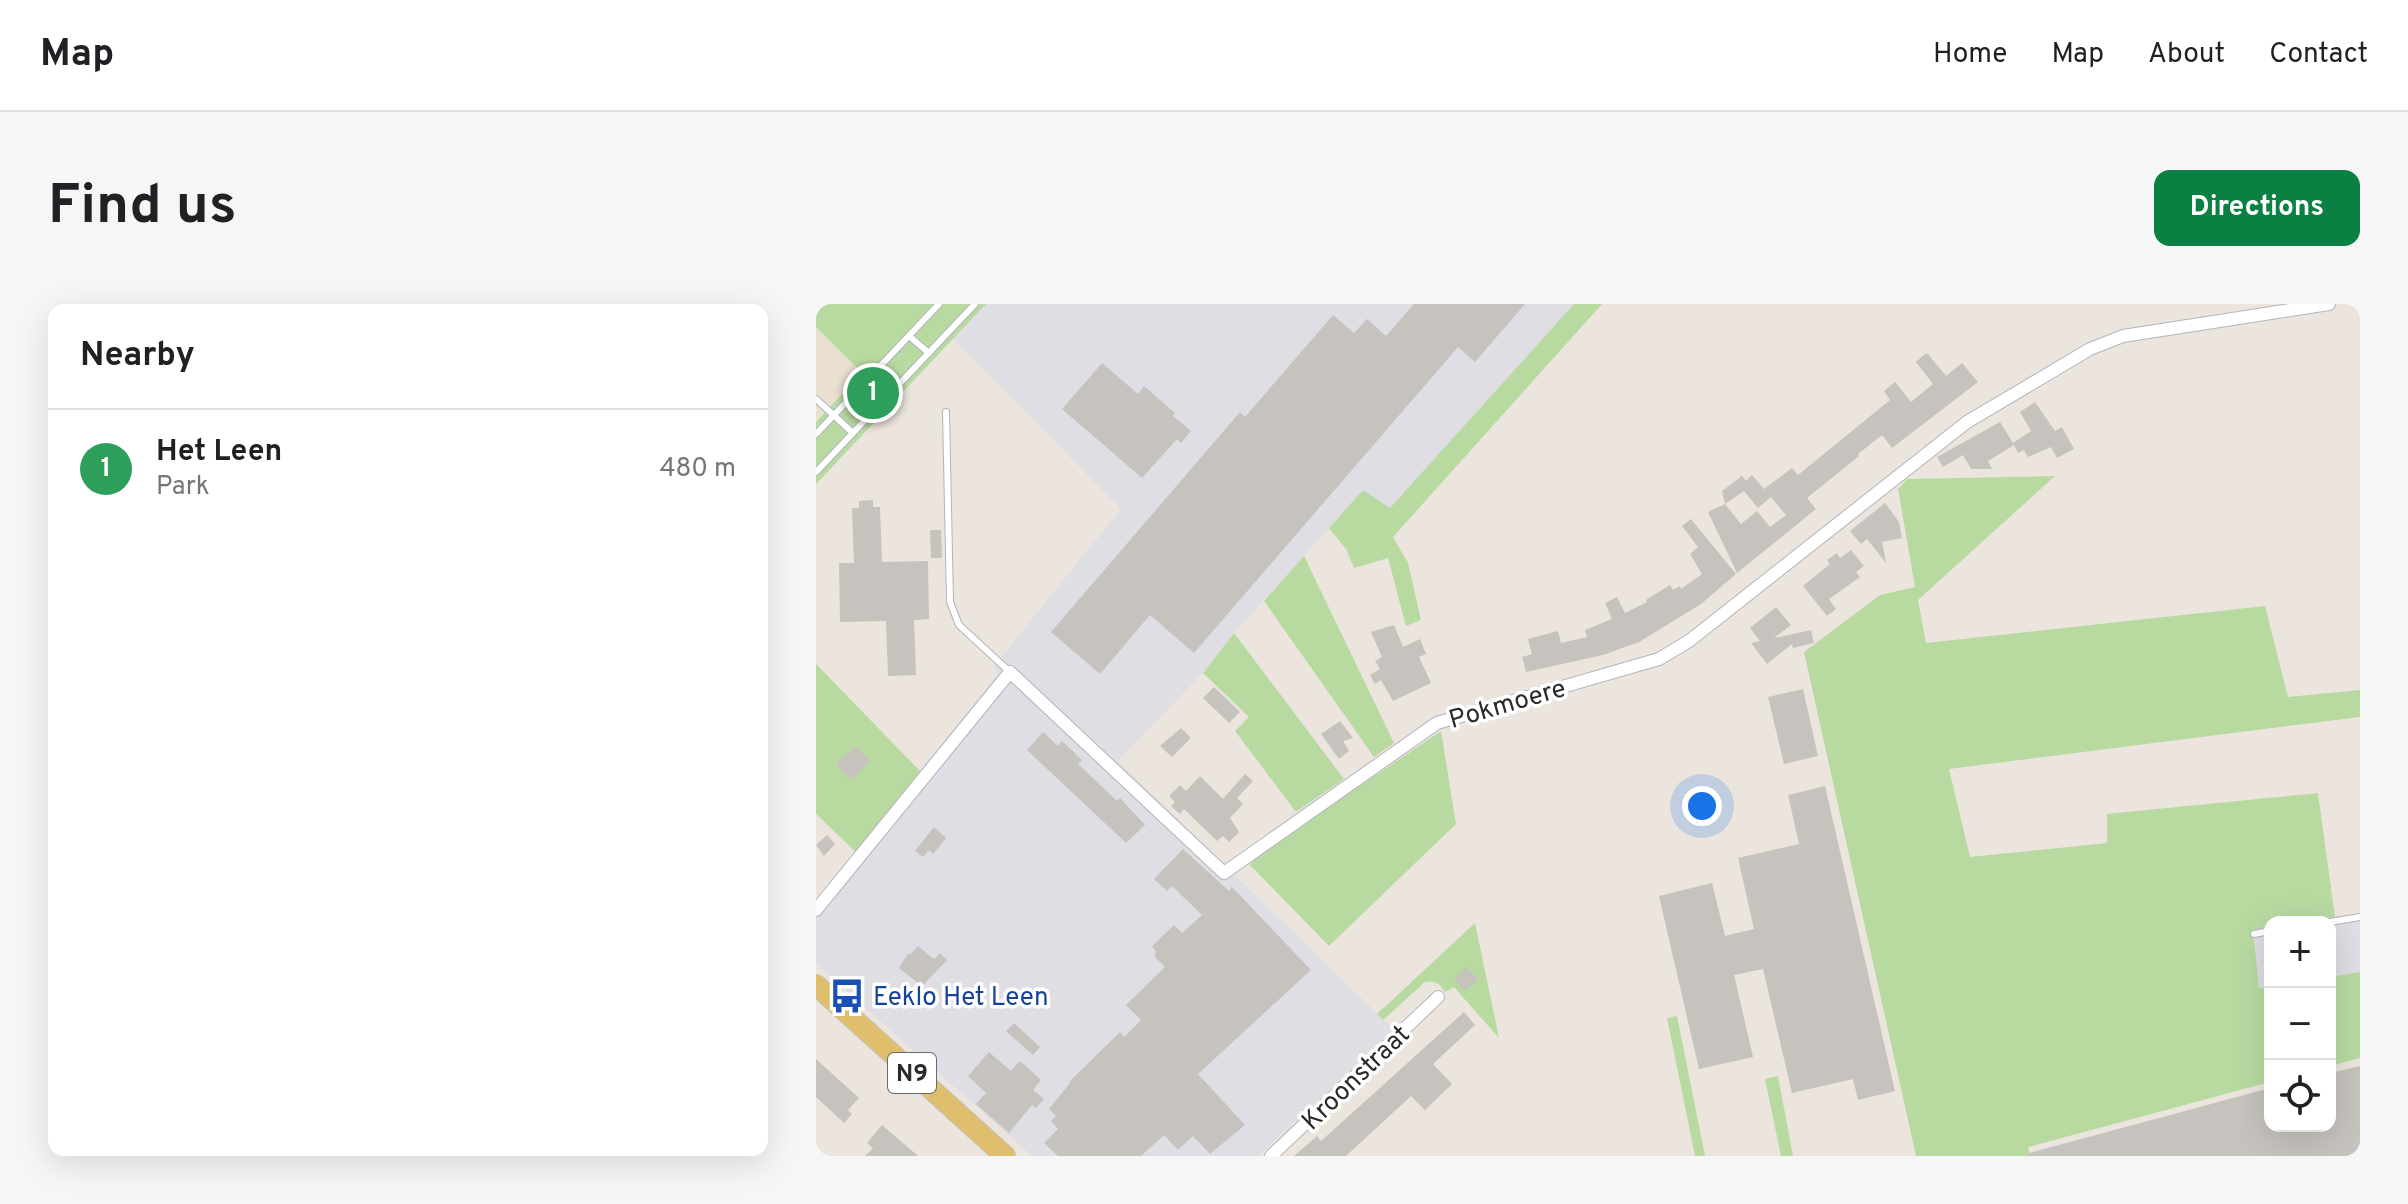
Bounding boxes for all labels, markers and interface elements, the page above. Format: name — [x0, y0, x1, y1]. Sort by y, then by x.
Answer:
text: Map — [40, 31, 114, 80]
text: Home — [1933, 37, 2007, 73]
text: Map — [2051, 37, 2104, 73]
text: About — [2148, 37, 2225, 73]
text: Contact — [2269, 37, 2368, 73]
button: Directions — [2154, 170, 2360, 246]
text: Find us — [48, 173, 237, 243]
text: Nearby — [80, 335, 195, 378]
pin: 1 — [847, 363, 899, 423]
text: Het Leen — [156, 434, 282, 471]
text: 1 — [101, 453, 111, 486]
text: 480 m — [659, 453, 736, 486]
text: Park — [156, 471, 210, 504]
street label: Pokmoere — [1445, 673, 1570, 738]
your location — [1682, 786, 1722, 826]
map controls — [2264, 916, 2336, 1132]
button: + — [2264, 916, 2336, 988]
bus stop icon: Eeklo Het Leen — [828, 977, 866, 1015]
place label: Eeklo Het Leen — [873, 982, 1049, 1015]
button: − — [2264, 988, 2336, 1060]
street label: Kroonstraat — [1296, 1019, 1418, 1139]
road number: N9 — [888, 1053, 936, 1093]
button: locate — [2264, 1060, 2336, 1132]

